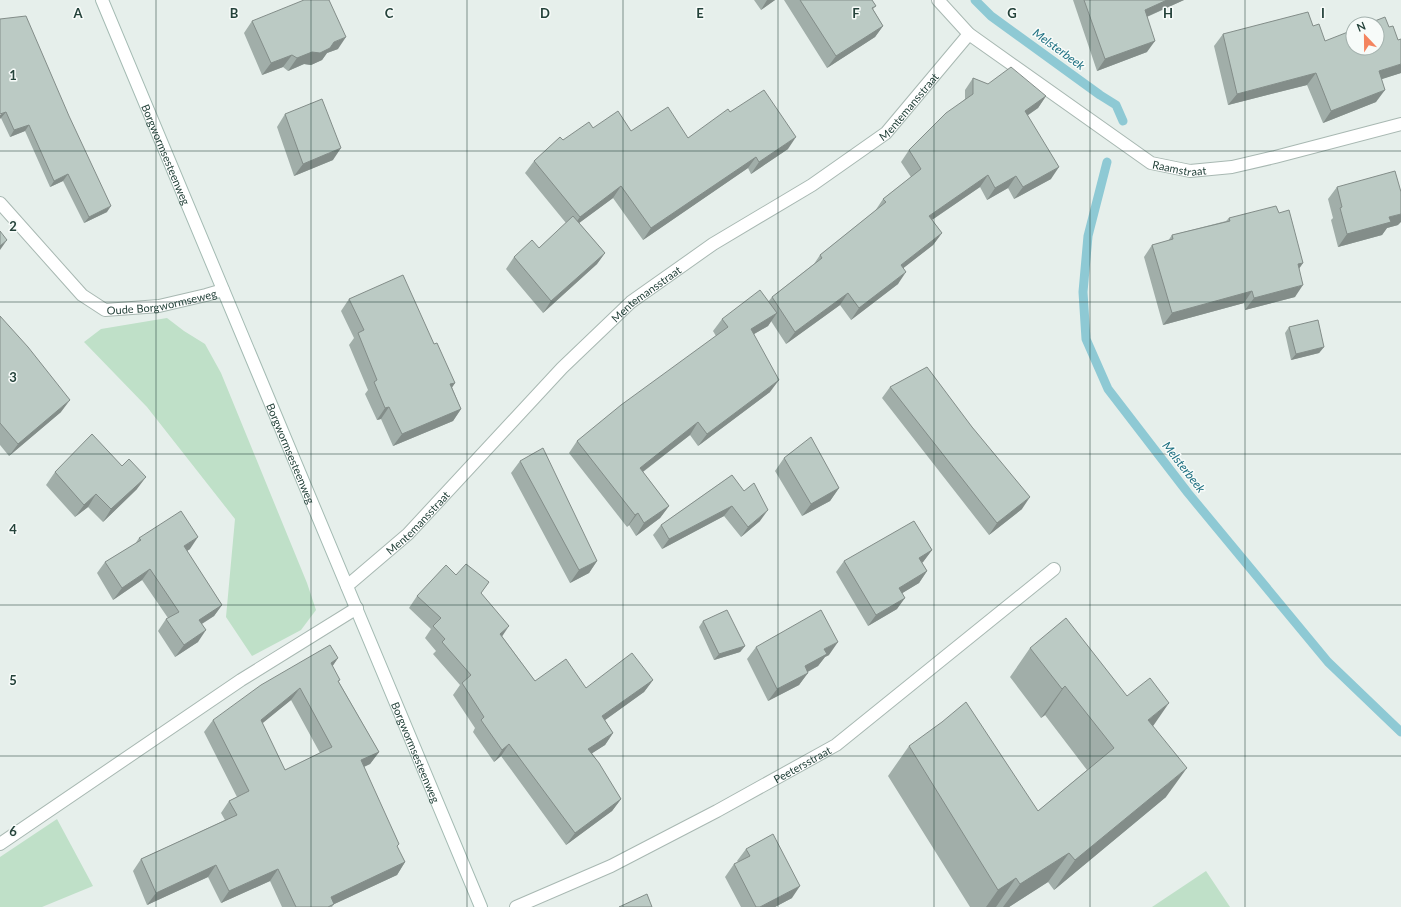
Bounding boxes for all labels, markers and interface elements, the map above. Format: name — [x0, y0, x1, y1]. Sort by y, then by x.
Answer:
text: A — [72, 5, 83, 21]
text: B — [230, 5, 239, 21]
text: C — [385, 5, 394, 21]
text: D — [540, 5, 550, 21]
text: E — [696, 5, 704, 21]
text: F — [852, 5, 860, 21]
text: G — [1007, 5, 1017, 21]
text: H — [1163, 5, 1173, 21]
text: I — [1321, 5, 1325, 21]
north arrow — [1345, 16, 1385, 56]
text: N — [1355, 19, 1367, 34]
water label: Melsterbeek — [1030, 25, 1088, 73]
text: 1 — [9, 67, 17, 83]
street label: Mentemansstraat — [876, 70, 941, 143]
street label: Borgwormsesteenweg — [140, 102, 193, 207]
street label: Raamstraat — [1151, 157, 1207, 178]
text: 2 — [9, 218, 17, 234]
street label: Mentemansstraat — [608, 262, 683, 324]
street label: Oude Borgwormseweg — [106, 286, 218, 316]
text: 3 — [9, 369, 17, 385]
street label: Borgwormsesteenweg — [264, 401, 318, 506]
water label: Melsterbeek — [1159, 438, 1209, 496]
street label: Mentemansstraat — [383, 488, 452, 557]
text: 4 — [9, 521, 17, 537]
text: 5 — [9, 672, 17, 688]
street label: Borgwormsesteenweg — [389, 700, 443, 805]
street label: Peetersstraat — [771, 743, 833, 785]
text: 6 — [9, 823, 17, 839]

